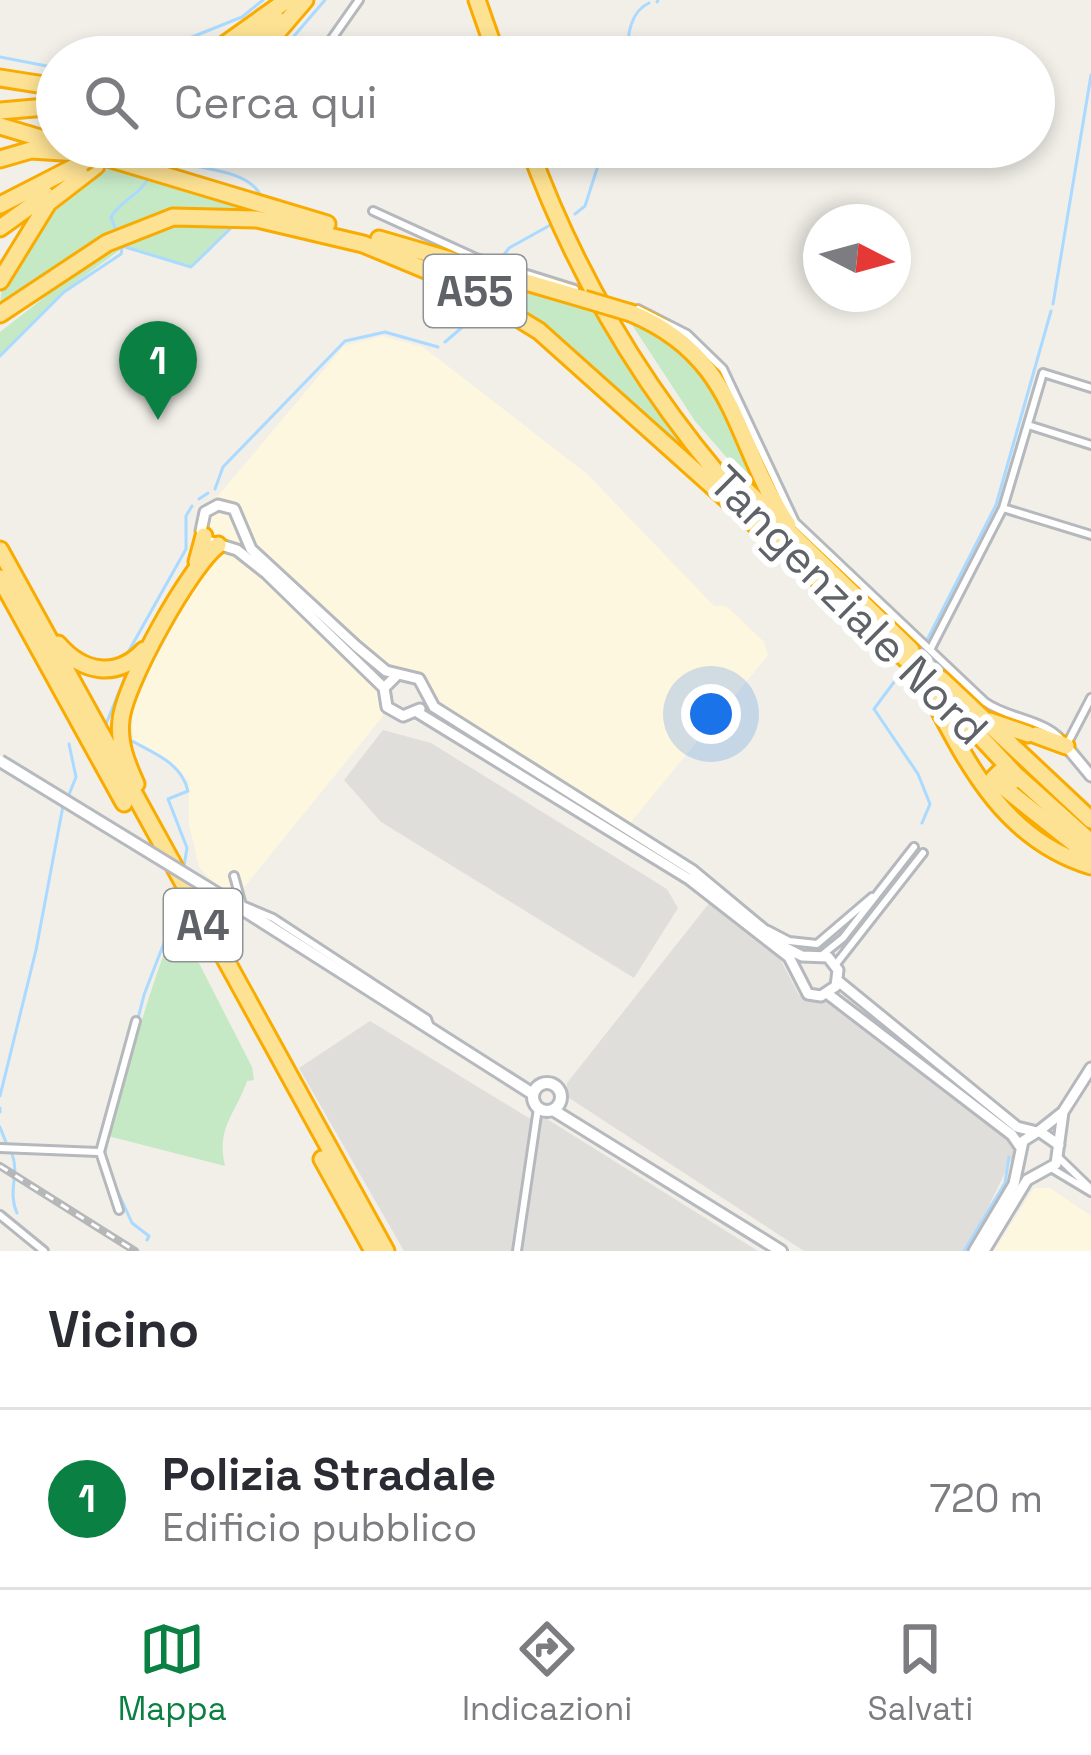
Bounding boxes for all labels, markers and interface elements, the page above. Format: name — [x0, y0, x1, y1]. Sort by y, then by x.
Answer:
search box — [36, 36, 1055, 168]
icon: search — [78, 69, 144, 135]
text: Cerca qui — [174, 74, 378, 131]
north arrow — [803, 204, 911, 312]
road number: A55 — [424, 255, 526, 327]
pin: 1 — [119, 321, 197, 420]
street label: Tangenziale Nord — [697, 454, 1000, 757]
your location — [681, 684, 741, 744]
road number: A4 — [164, 889, 242, 961]
text: Vicino — [48, 1297, 199, 1362]
text: Polizia Stradale — [162, 1446, 496, 1503]
text: 1 — [78, 1474, 96, 1523]
text: 720 m — [929, 1474, 1043, 1523]
text: Edificio pubblico — [162, 1503, 477, 1552]
tab: Mappa — [118, 1616, 227, 1730]
tab: Indicazioni — [462, 1616, 632, 1730]
tab: Salvati — [868, 1616, 973, 1730]

